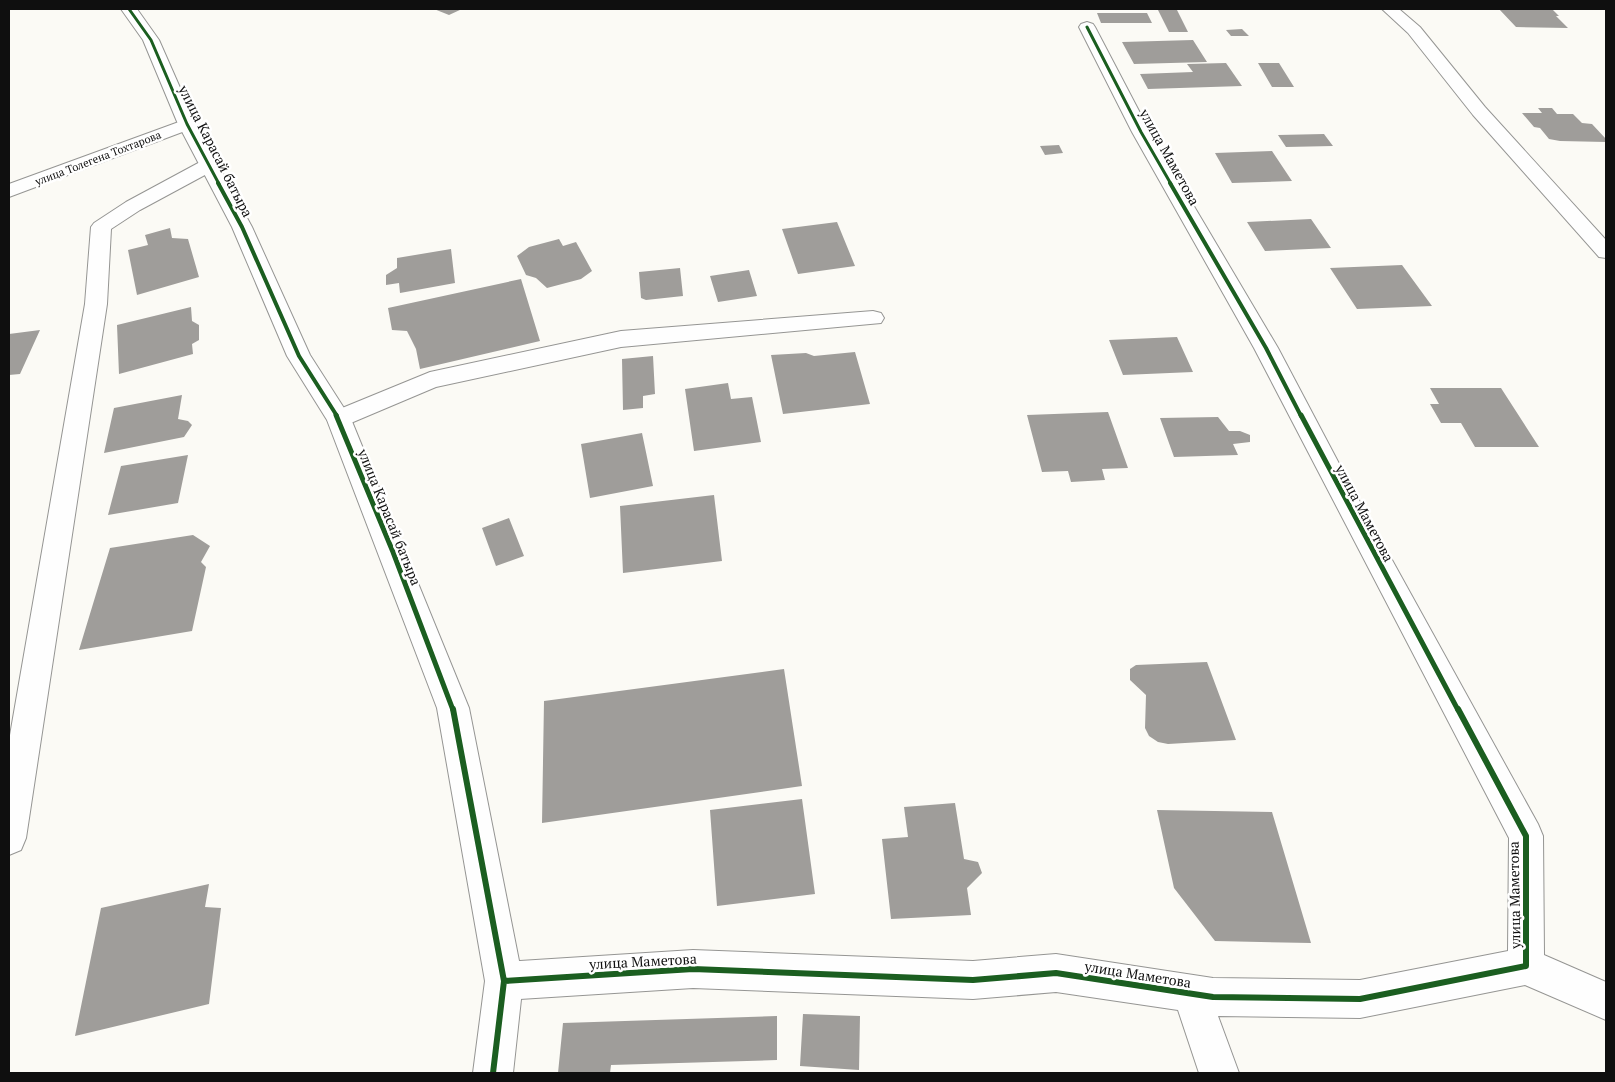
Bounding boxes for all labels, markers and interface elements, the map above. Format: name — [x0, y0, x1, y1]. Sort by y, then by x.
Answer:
street label: улица Карасай батыра — [174, 81, 258, 220]
street label: улица Маметова — [1135, 104, 1204, 209]
street label: улица Толегена Тохтарова — [32, 127, 163, 189]
street label: улица Карасай батыра — [354, 445, 426, 588]
street label: улица Маметова — [1331, 460, 1399, 565]
street label: улица Маметова — [1504, 841, 1524, 950]
street label: улица Маметова — [588, 949, 697, 973]
street label: улица Маметова — [1082, 956, 1193, 992]

